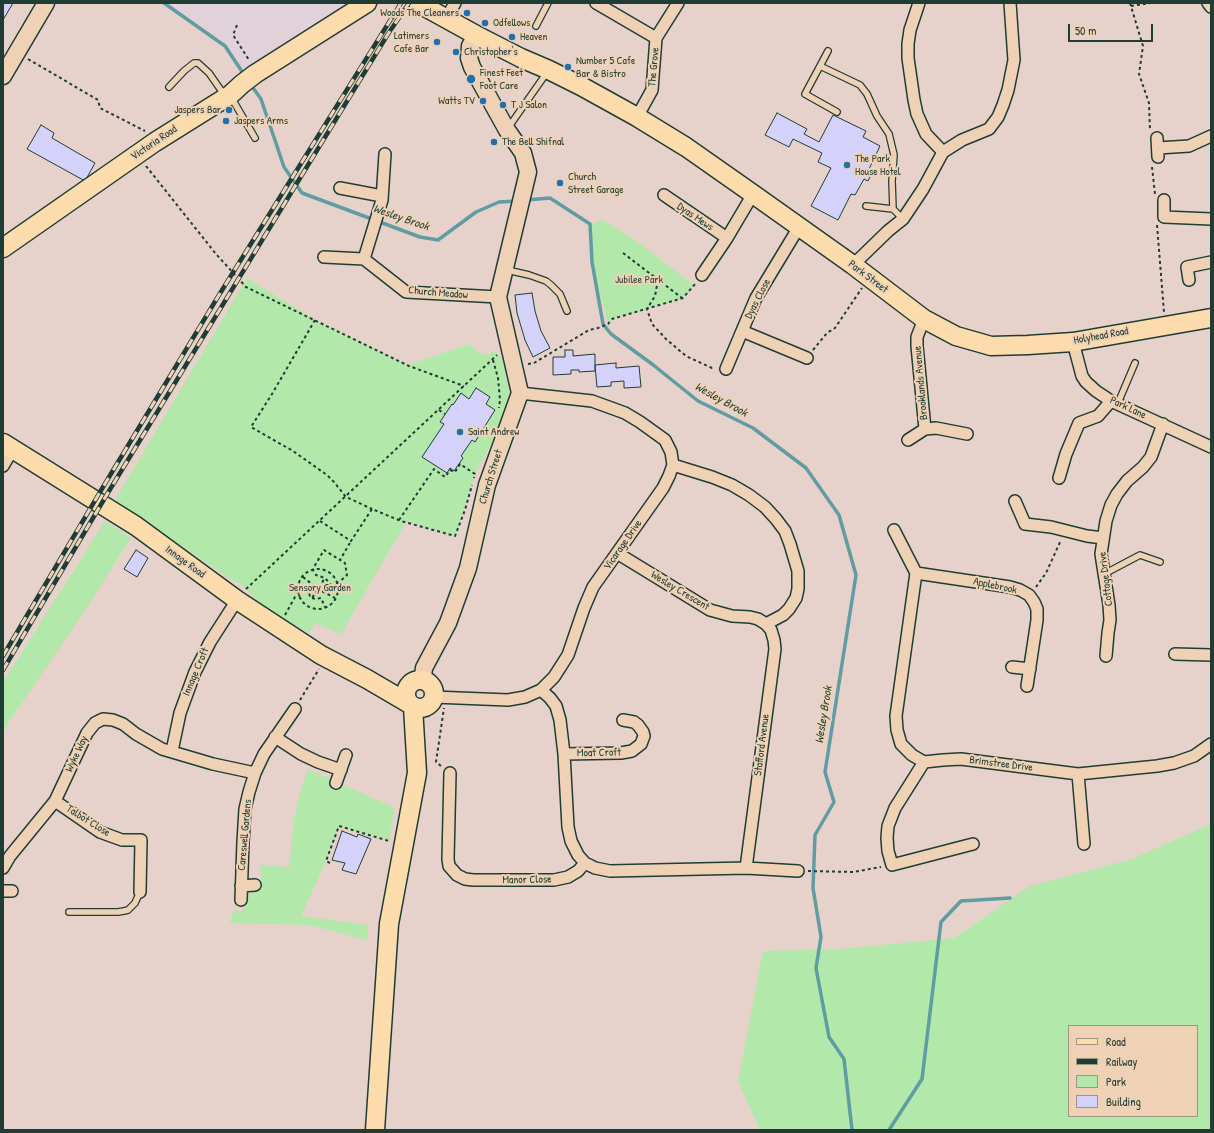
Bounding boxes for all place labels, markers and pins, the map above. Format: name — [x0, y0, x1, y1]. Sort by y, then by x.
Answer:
place label: Woods The Cleaners — [380, 6, 459, 20]
marker: Woods The Cleaners — [462, 8, 472, 18]
place label: Odfellows — [493, 16, 530, 30]
marker: Odfellows — [480, 18, 490, 28]
place label: Latimers Cafe Bar — [394, 29, 429, 55]
place label: Heaven — [520, 30, 548, 44]
marker: Heaven — [507, 32, 517, 42]
marker: Latimers Cafe Bar — [432, 37, 442, 47]
place label: Christopher's — [464, 45, 518, 59]
marker: Christopher's — [451, 47, 461, 57]
place label: Number 5 Cafe Bar & Bistro — [576, 54, 635, 80]
marker: Number 5 Cafe Bar & Bistro — [563, 62, 573, 72]
place label: Finest Feet Foot Care — [480, 66, 523, 92]
marker: Finest Feet Foot Care — [465, 73, 477, 85]
place label: Watts TV — [438, 94, 475, 108]
marker: Watts TV — [478, 96, 488, 106]
place label: T J Salon — [511, 98, 547, 112]
marker: T J Salon — [498, 100, 508, 110]
place label: Jaspers Bar — [174, 103, 221, 117]
marker: Jaspers Bar — [224, 105, 234, 115]
place label: Jaspers Arms — [234, 114, 288, 128]
marker: Jaspers Arms — [221, 116, 231, 126]
place label: The Bell Shifnal — [502, 135, 564, 149]
marker: The Bell Shifnal — [489, 137, 499, 147]
place label: The Park House Hotel — [855, 152, 901, 178]
marker: The Park House Hotel — [842, 160, 852, 170]
place label: Church Street Garage — [568, 170, 624, 196]
marker: Church Street Garage — [555, 178, 565, 188]
place label: Saint Andrew — [468, 425, 519, 439]
marker: Saint Andrew — [455, 427, 465, 437]

